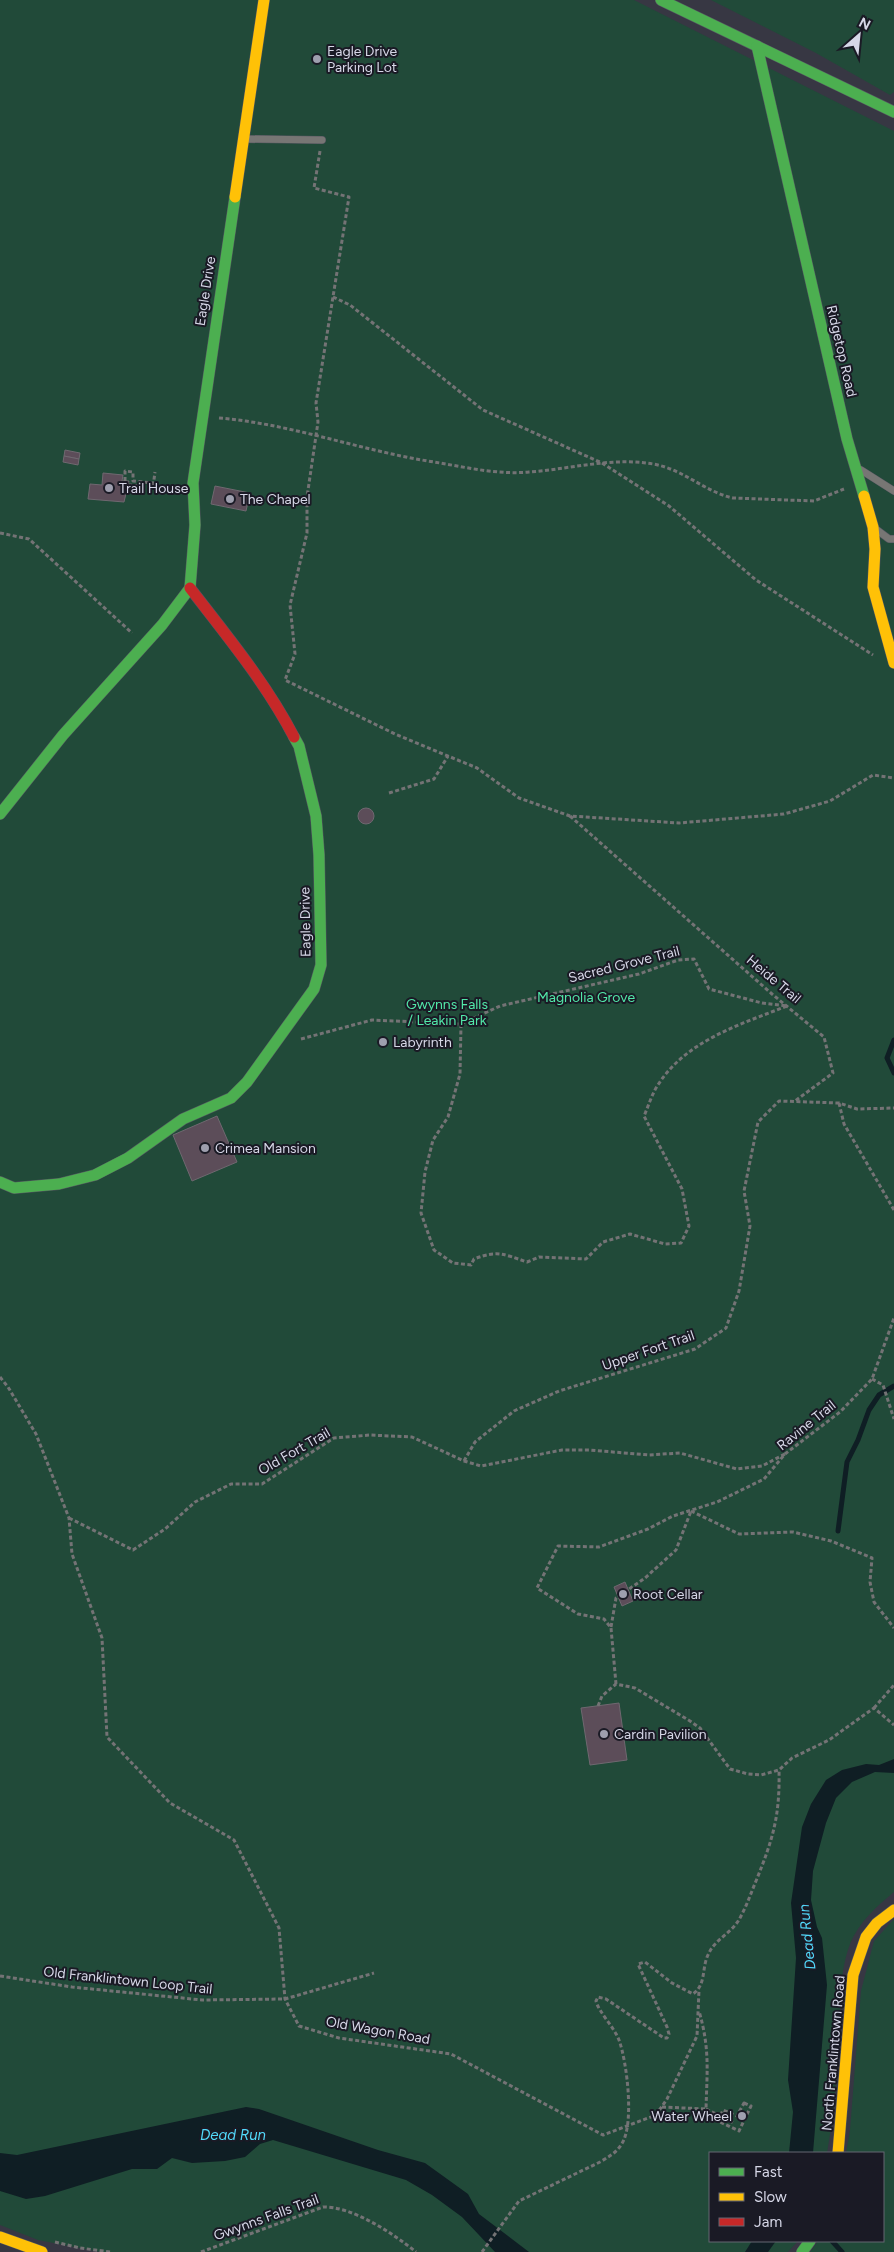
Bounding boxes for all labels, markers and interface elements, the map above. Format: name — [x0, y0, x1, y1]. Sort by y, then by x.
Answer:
north arrow — [834, 10, 884, 60]
text: N — [856, 14, 873, 34]
place label: Eagle Drive Parking Lot — [327, 43, 398, 76]
marker: Eagle Drive Parking Lot — [311, 53, 323, 65]
street label: Eagle Drive — [192, 255, 219, 327]
street label: Ridgetop Road — [823, 304, 860, 399]
place label: Trail House — [119, 480, 189, 497]
marker: Trail House — [103, 482, 115, 494]
place label: The Chapel — [240, 491, 311, 508]
marker: The Chapel — [224, 493, 236, 505]
street label: Eagle Drive — [296, 886, 315, 957]
street label: Sacred Grove Trail — [567, 942, 682, 987]
street label: Heide Trail — [743, 952, 804, 1007]
park label: Magnolia Grove — [537, 989, 635, 1006]
park label: Gwynns Falls / Leakin Park — [406, 996, 488, 1029]
place label: Labyrinth — [393, 1034, 452, 1051]
marker: Labyrinth — [377, 1036, 389, 1048]
place label: Crimea Mansion — [215, 1140, 316, 1157]
marker: Crimea Mansion — [199, 1142, 211, 1154]
street label: Upper Fort Trail — [600, 1327, 697, 1374]
street label: Ravine Trail — [774, 1397, 839, 1454]
street label: Old Fort Trail — [255, 1424, 333, 1479]
place label: Root Cellar — [633, 1586, 703, 1603]
marker: Root Cellar — [617, 1588, 629, 1600]
place label: Cardin Pavilion — [614, 1726, 707, 1743]
marker: Cardin Pavilion — [598, 1728, 610, 1740]
water label: Dead Run — [795, 1903, 819, 1971]
street label: Old Franklintown Loop Trail — [43, 1963, 213, 1998]
street label: North Franklintown Road — [818, 1975, 849, 2131]
street label: Old Wagon Road — [325, 2013, 431, 2048]
place label: Water Wheel — [651, 2108, 732, 2125]
marker: Water Wheel — [736, 2110, 748, 2122]
water label: Dead Run — [200, 2126, 266, 2144]
legend — [709, 2152, 884, 2242]
text: Fast — [754, 2163, 783, 2181]
text: Slow — [754, 2188, 787, 2206]
street label: Gwynns Falls Trail — [211, 2191, 321, 2244]
text: Jam — [754, 2213, 782, 2231]

